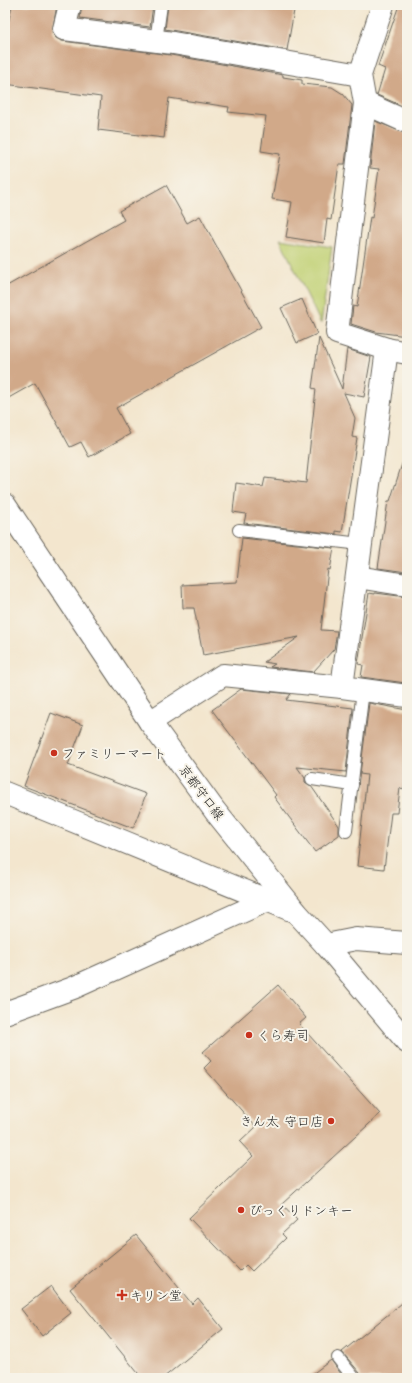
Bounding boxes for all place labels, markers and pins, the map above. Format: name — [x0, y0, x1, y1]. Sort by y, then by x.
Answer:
place label: ファミリーマート — [62, 745, 166, 763]
marker: ファミリーマート — [49, 748, 59, 758]
place label: くら寿司 — [257, 1027, 309, 1045]
marker: くら寿司 — [244, 1030, 254, 1040]
place label: きん太 守口店 — [240, 1113, 323, 1131]
marker: きん太 守口店 — [326, 1116, 336, 1126]
place label: びっくりドンキー — [249, 1202, 353, 1220]
marker: びっくりドンキー — [236, 1205, 246, 1215]
place label: キリン堂 — [130, 1287, 182, 1305]
marker: キリン堂 — [117, 1290, 127, 1300]

